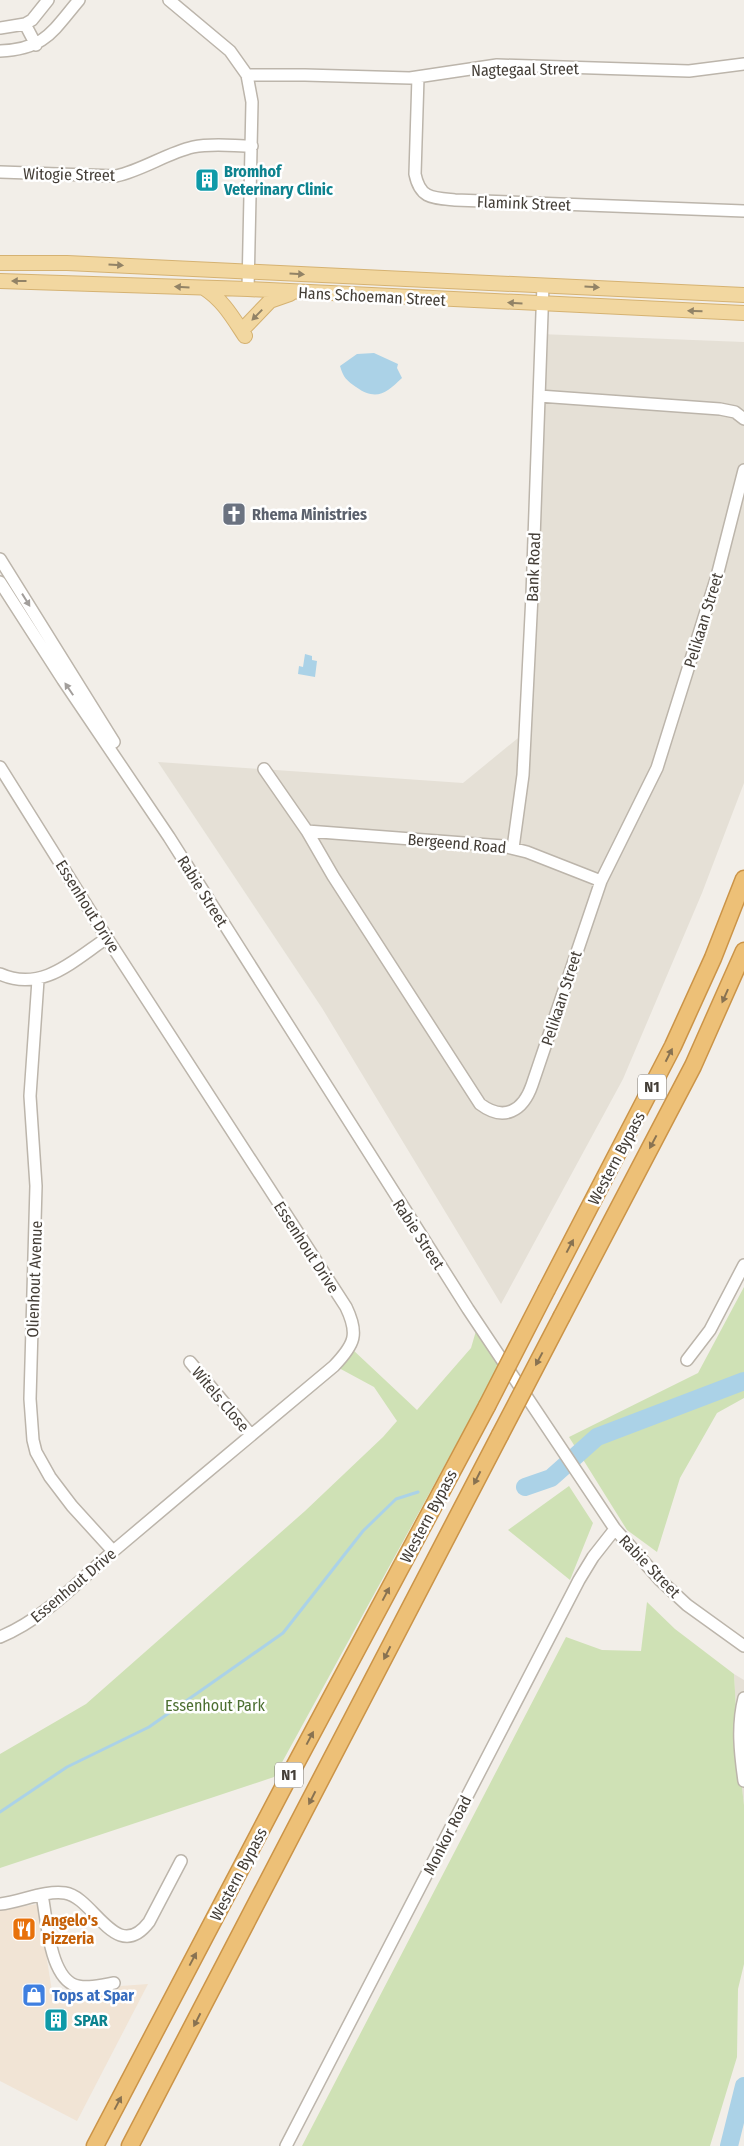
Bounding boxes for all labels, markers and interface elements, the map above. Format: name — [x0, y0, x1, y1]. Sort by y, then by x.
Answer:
street label: Nagtegaal Street — [471, 59, 580, 80]
place label: Bromhof Veterinary Clinic — [223, 162, 333, 199]
street label: Witogie Street — [23, 164, 116, 185]
building icon: Bromhof Veterinary Clinic — [194, 167, 220, 193]
street label: Flamink Street — [477, 192, 572, 215]
one-way arrow — [108, 262, 124, 270]
one-way arrow — [289, 271, 305, 279]
one-way arrow — [11, 276, 27, 284]
one-way arrow — [173, 283, 189, 291]
street label: Hans Schoeman Street — [298, 283, 447, 310]
one-way arrow — [584, 284, 600, 292]
one-way arrow — [507, 298, 523, 306]
one-way arrow — [687, 307, 703, 315]
one-way arrow — [251, 308, 263, 320]
church icon: Rhema Ministries — [221, 501, 247, 527]
place label: Rhema Ministries — [252, 505, 367, 524]
street label: Bank Road — [523, 532, 544, 602]
street label: Pelikaan Street — [680, 570, 727, 670]
one-way arrow — [21, 593, 30, 607]
one-way arrow — [64, 682, 74, 696]
street label: Bergeend Road — [407, 830, 507, 857]
street label: Rabie Street — [173, 852, 232, 931]
street label: Essenhout Drive — [52, 857, 124, 956]
street label: Pelikaan Street — [537, 948, 586, 1048]
one-way arrow — [720, 989, 728, 1003]
one-way arrow — [665, 1048, 673, 1062]
road number: N1 — [638, 1074, 666, 1100]
street label: Western Bypass — [584, 1108, 649, 1208]
one-way arrow — [649, 1135, 657, 1149]
street label: Rabie Street — [389, 1196, 449, 1274]
street label: Essenhout Drive — [270, 1198, 343, 1297]
street label: Olienhout Avenue — [23, 1220, 46, 1338]
one-way arrow — [566, 1239, 574, 1253]
one-way arrow — [535, 1352, 543, 1367]
street label: Witels Close — [188, 1363, 253, 1436]
street label: Western Bypass — [396, 1466, 461, 1566]
one-way arrow — [473, 1471, 481, 1485]
street label: Rabie Street — [615, 1531, 685, 1602]
street label: Essenhout Drive — [27, 1544, 120, 1627]
one-way arrow — [382, 1587, 390, 1602]
one-way arrow — [382, 1647, 391, 1660]
park label: Essenhout Park — [165, 1696, 265, 1715]
one-way arrow — [305, 1731, 314, 1744]
road number: N1 — [275, 1762, 303, 1788]
one-way arrow — [308, 1790, 316, 1805]
street label: Monkor Road — [419, 1792, 476, 1878]
street label: Western Bypass — [206, 1824, 271, 1924]
place label: Angelo's Pizzeria — [41, 1911, 98, 1948]
restaurant icon: Angelo's Pizzeria — [11, 1916, 37, 1942]
one-way arrow — [189, 1951, 197, 1966]
shop icon: Tops at Spar — [21, 1982, 47, 2008]
place label: Tops at Spar — [52, 1986, 134, 2005]
building icon: SPAR — [43, 2007, 69, 2033]
place label: SPAR — [74, 2011, 109, 2030]
one-way arrow — [193, 2012, 201, 2027]
one-way arrow — [114, 2096, 122, 2110]

